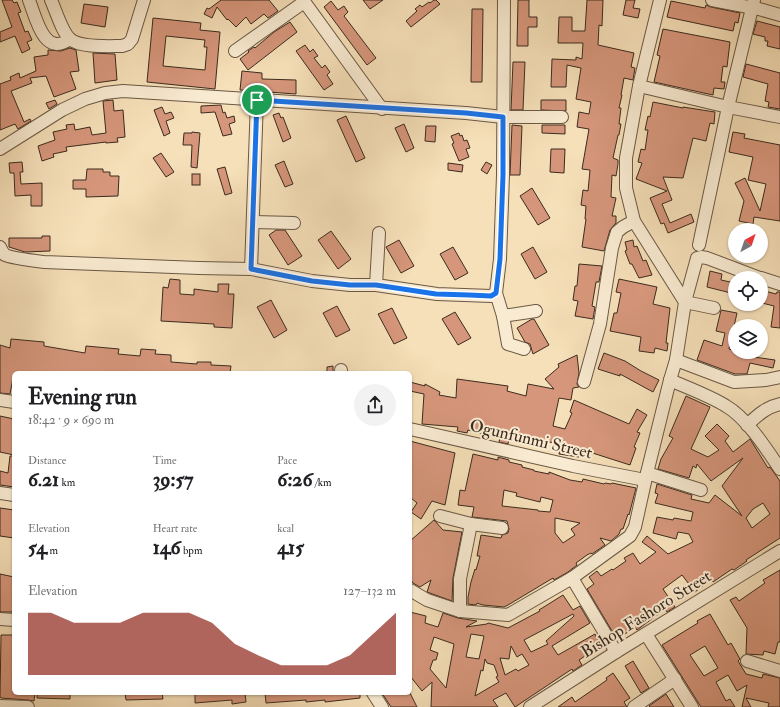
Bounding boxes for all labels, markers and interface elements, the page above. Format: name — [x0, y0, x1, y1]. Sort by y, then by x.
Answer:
pin — [240, 83, 274, 117]
icon: arrive — [246, 89, 268, 111]
north arrow — [728, 223, 768, 263]
map controls — [728, 223, 768, 359]
button: locate — [728, 271, 768, 311]
button: layers — [728, 319, 768, 359]
text: Evening run — [28, 383, 137, 411]
button: share — [354, 384, 396, 426]
text: 18:42 · 9 × 690 m — [28, 412, 114, 428]
street label: Ogunfunmi Street — [468, 415, 595, 463]
text: Distance — [28, 454, 66, 467]
text: Time — [153, 454, 177, 467]
text: Pace — [277, 454, 297, 467]
text: 6.21 — [28, 467, 59, 492]
text: 39:57 — [153, 467, 194, 492]
text: 6:26 — [277, 467, 313, 492]
text: km — [59, 476, 75, 489]
text: /km — [313, 476, 332, 489]
text: Elevation — [28, 522, 70, 535]
text: Heart rate — [153, 522, 197, 535]
text: kcal — [277, 522, 294, 535]
text: 54 — [28, 535, 47, 560]
text: 146 — [153, 535, 181, 560]
text: 415 — [277, 535, 304, 560]
text: m — [47, 544, 58, 557]
text: bpm — [181, 544, 202, 557]
street label: Bishop Fashoro Street — [577, 565, 716, 663]
text: Elevation — [28, 583, 78, 599]
text: 127–132 m — [343, 583, 396, 599]

